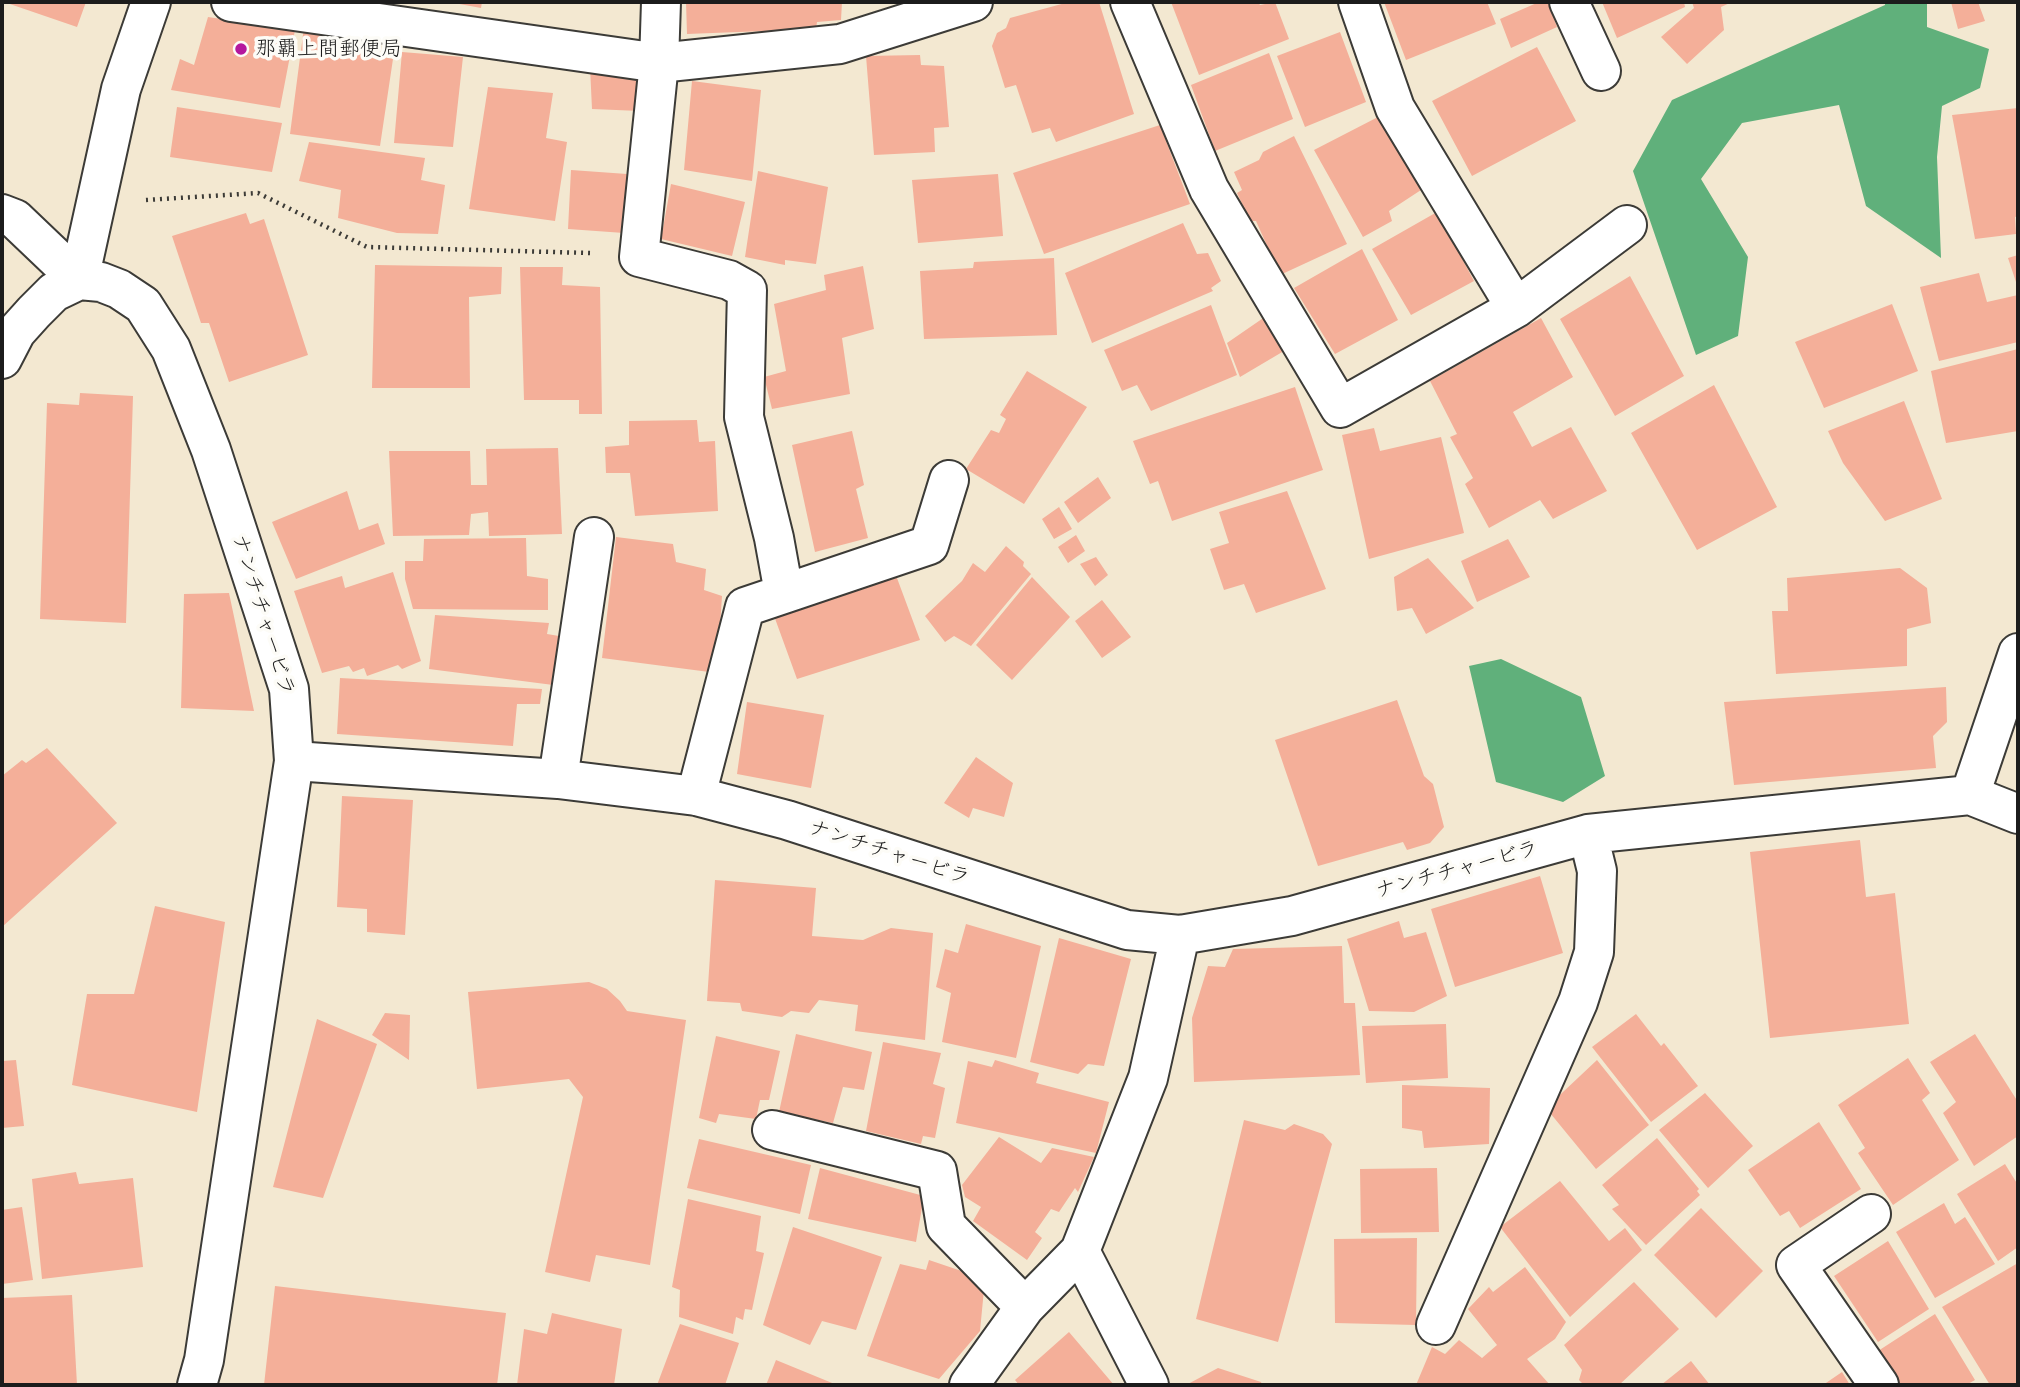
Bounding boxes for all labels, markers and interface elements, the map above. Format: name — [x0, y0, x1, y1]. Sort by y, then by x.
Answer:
place label: 那覇上間郵便局 — [255, 36, 402, 62]
marker: 那覇上間郵便局 — [233, 41, 249, 57]
street label: ナンチチャービラ — [226, 531, 300, 699]
street label: ナンチチャービラ — [805, 815, 973, 891]
street label: ナンチチャービラ — [1373, 836, 1541, 904]

